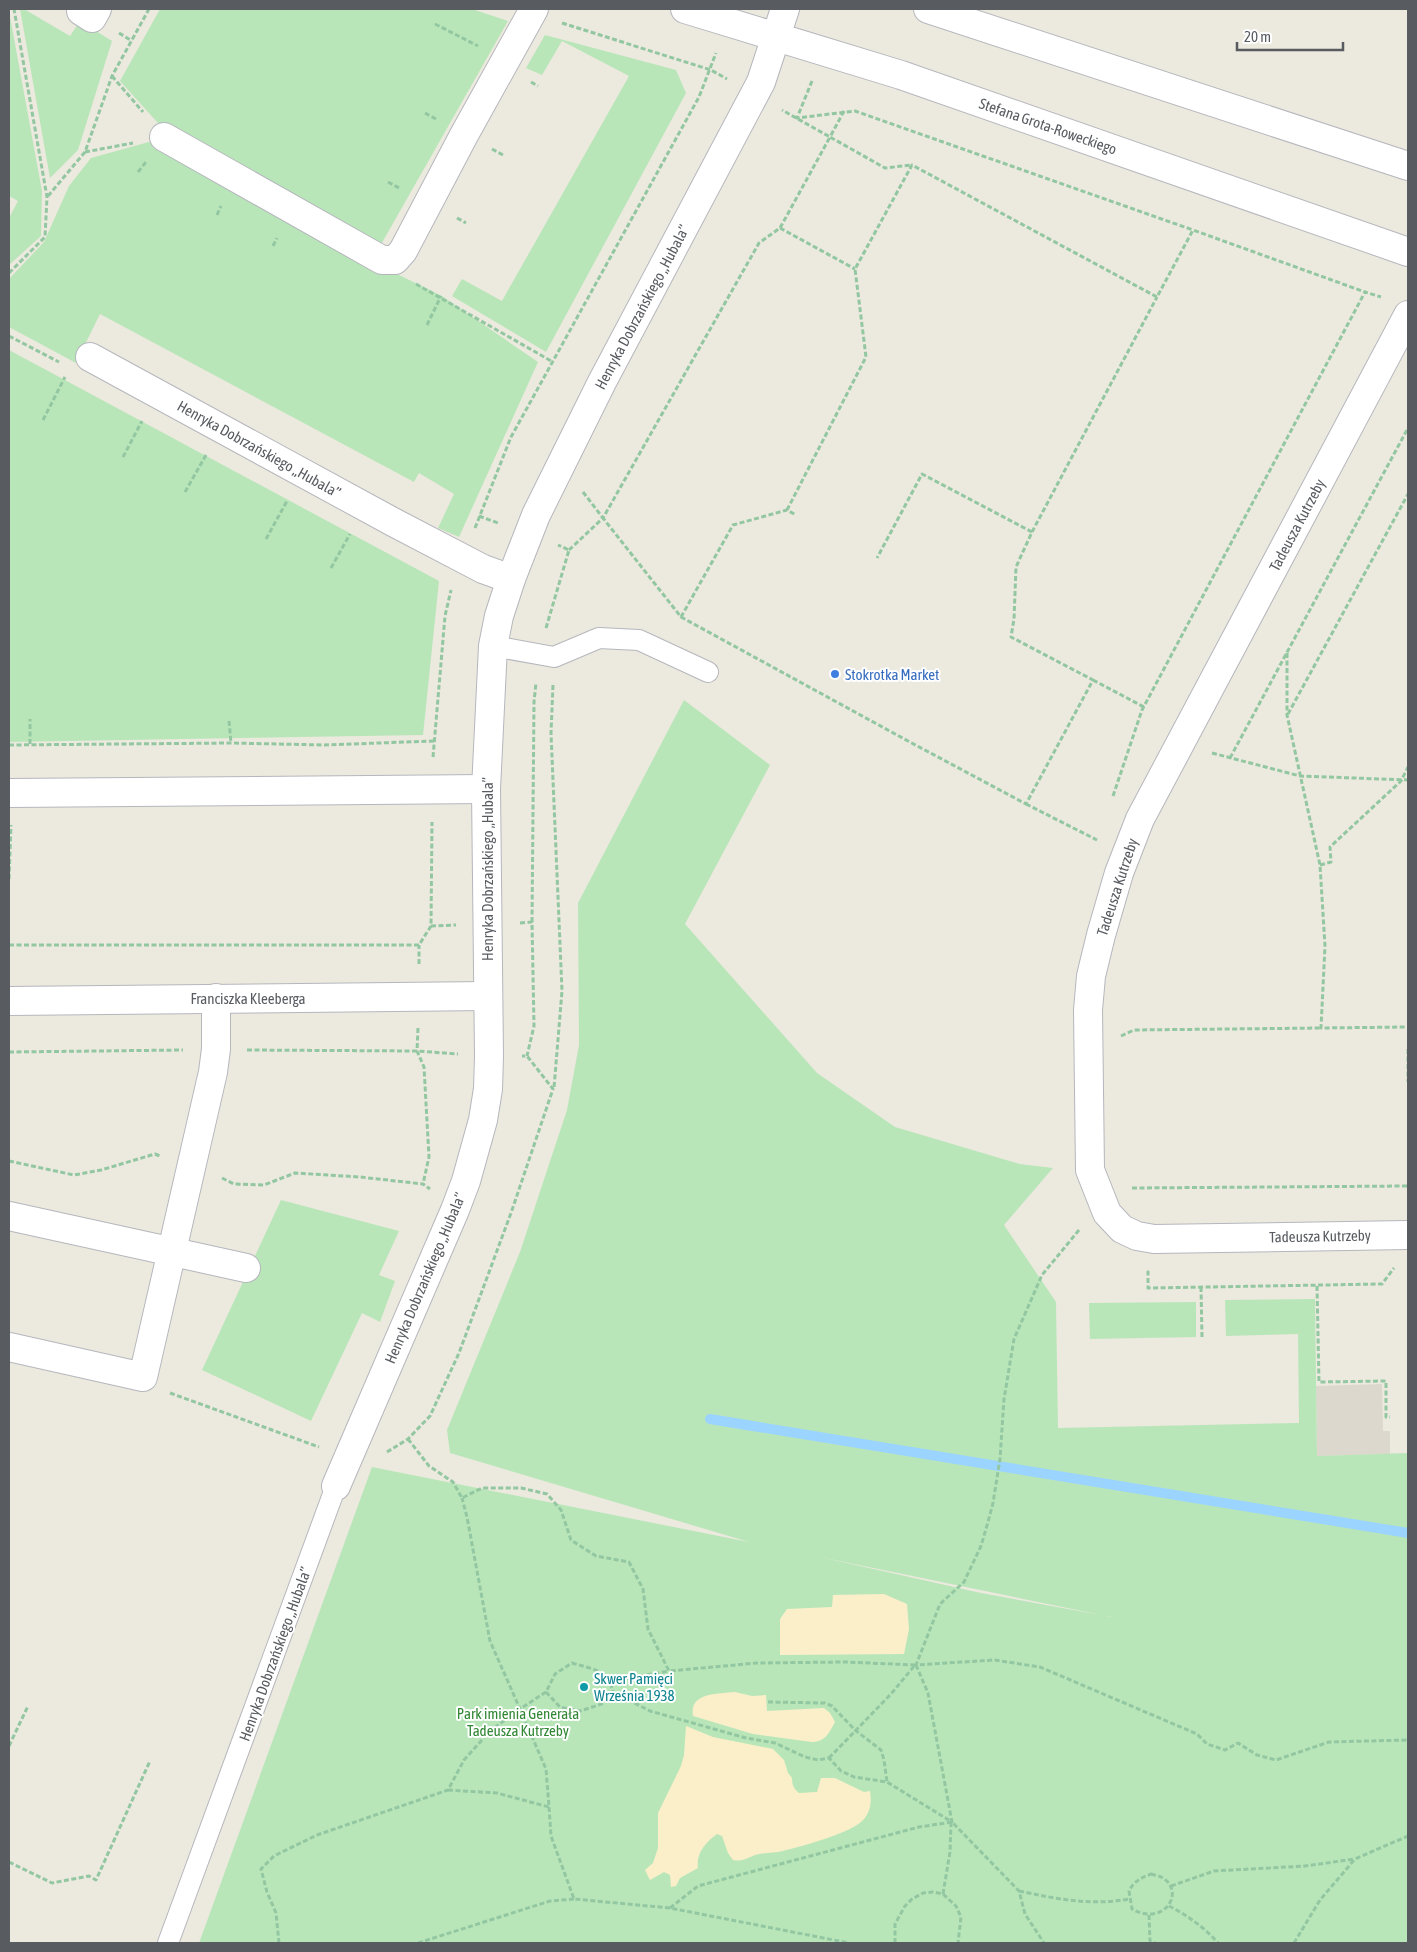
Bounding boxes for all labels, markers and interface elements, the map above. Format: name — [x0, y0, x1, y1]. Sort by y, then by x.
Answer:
scale bar — [1237, 20, 1343, 52]
text: 20 m — [1244, 28, 1271, 45]
street label: Stefana Grota-Roweckiego — [977, 94, 1119, 158]
street label: Henryka Dobrzańskiego „Hubala” — [591, 222, 693, 392]
street label: Henryka Dobrzańskiego „Hubala” — [174, 397, 344, 501]
street label: Tadeusza Kutrzeby — [1266, 476, 1328, 574]
place label: Stokrotka Market — [845, 666, 939, 683]
marker: Stokrotka Market — [829, 668, 841, 680]
street label: Henryka Dobrzańskiego „Hubala” — [479, 777, 496, 961]
street label: Tadeusza Kutrzeby — [1093, 836, 1141, 938]
street label: Franciszka Kleeberga — [190, 990, 306, 1007]
street label: Henryka Dobrzańskiego „Hubala” — [381, 1190, 469, 1366]
street label: Tadeusza Kutrzeby — [1269, 1227, 1371, 1245]
street label: Henryka Dobrzańskiego „Hubala” — [236, 1565, 314, 1743]
place label: Skwer Pamięci Września 1938 — [594, 1670, 675, 1704]
marker: Skwer Pamięci Września 1938 — [578, 1681, 590, 1693]
park label: Park imienia Generała Tadeusza Kutrzeby — [457, 1705, 579, 1739]

